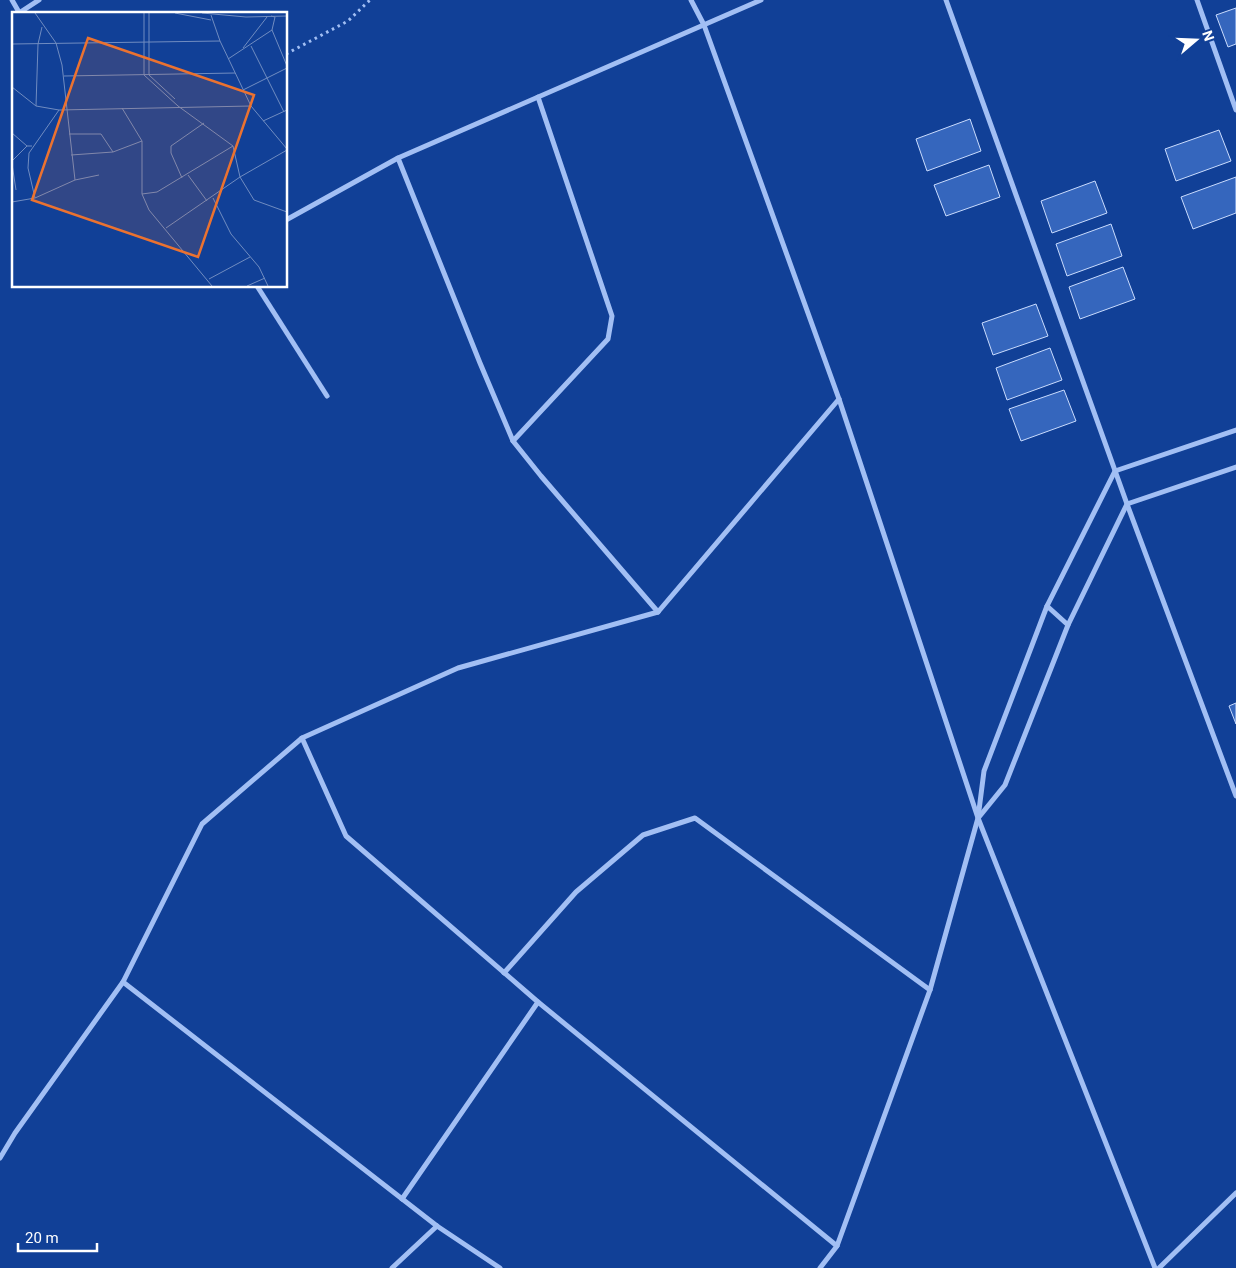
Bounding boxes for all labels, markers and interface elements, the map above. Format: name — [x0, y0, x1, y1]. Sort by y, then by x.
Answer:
inset map — [12, 12, 288, 288]
north arrow — [1171, 15, 1221, 65]
text: N — [1199, 28, 1217, 43]
scale bar — [18, 1220, 96, 1252]
text: 20 m — [25, 1229, 59, 1247]

